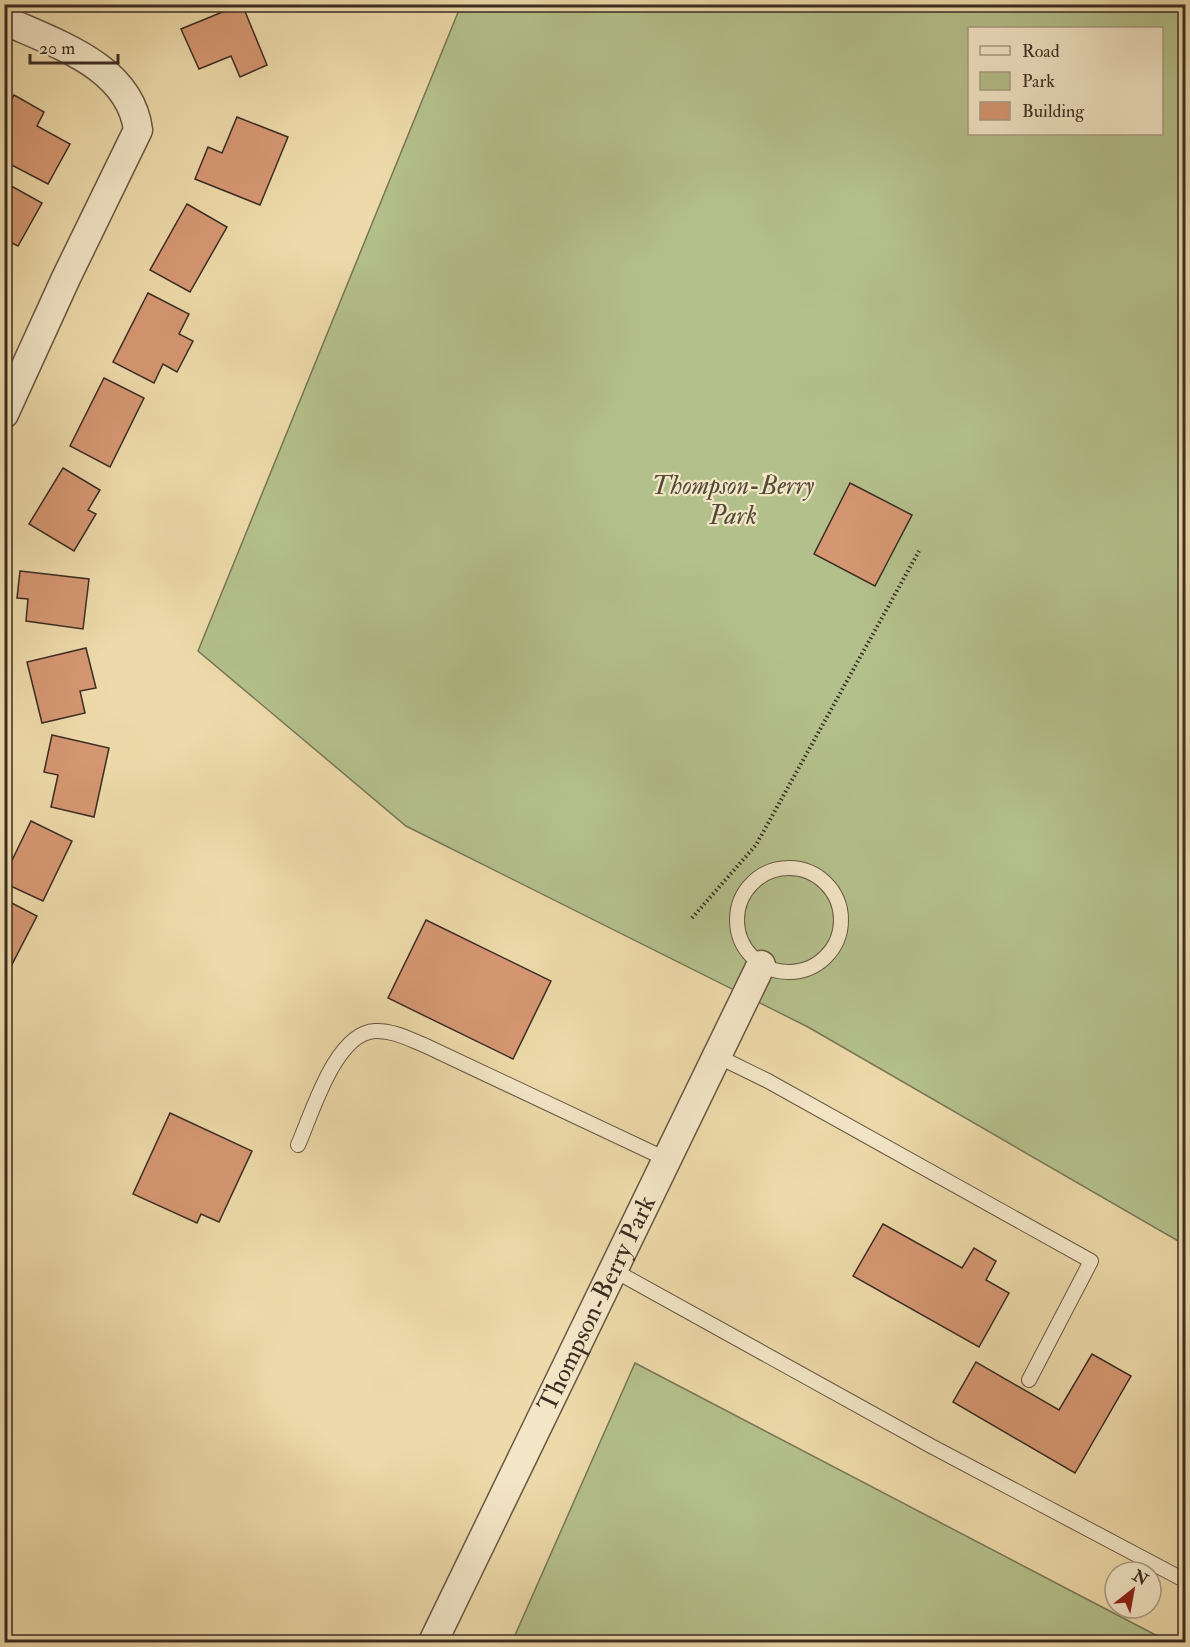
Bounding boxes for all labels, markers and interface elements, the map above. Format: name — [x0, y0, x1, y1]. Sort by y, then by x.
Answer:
scale bar — [30, 27, 118, 65]
legend — [968, 27, 1163, 135]
text: 20 m — [39, 37, 75, 60]
text: Road — [1022, 40, 1060, 63]
text: Park — [1022, 70, 1055, 93]
text: Building — [1022, 100, 1085, 123]
park label: Thompson-Berry Park — [652, 470, 814, 532]
street label: Thompson-Berry Park — [531, 1190, 663, 1417]
north arrow — [1103, 1560, 1163, 1620]
text: N — [1128, 1565, 1152, 1591]

